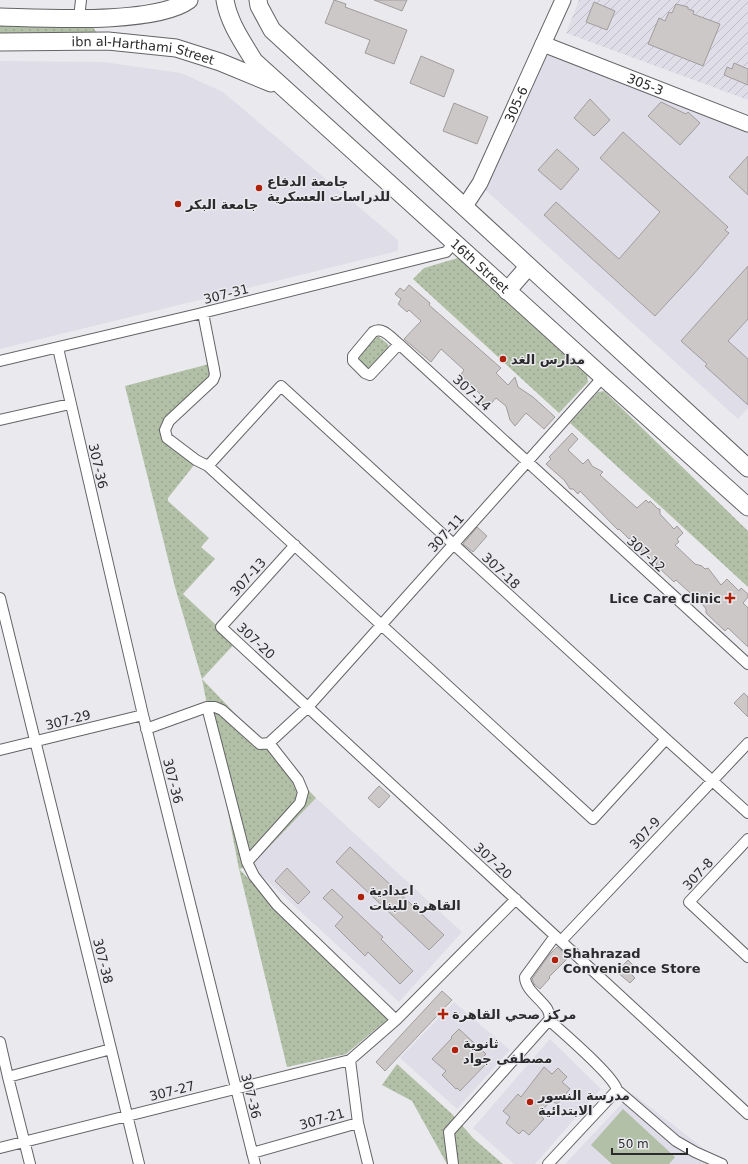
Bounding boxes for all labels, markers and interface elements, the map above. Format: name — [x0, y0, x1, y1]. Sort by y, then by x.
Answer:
street label: ibn al-Harthami Street — [71, 33, 217, 67]
street label: 305-3 — [625, 70, 666, 98]
street label: 305-6 — [501, 84, 530, 125]
place label: جامعة الدفاع للدراسات العسكرية — [267, 174, 390, 204]
marker: جامعة الدفاع للدراسات العسكرية — [254, 183, 264, 193]
place label: جامعة البكر — [185, 197, 258, 212]
marker: جامعة البكر — [173, 199, 183, 209]
street label: 16th Street — [448, 235, 512, 296]
street label: 307-31 — [202, 281, 250, 307]
place label: مدارس الغد — [511, 352, 585, 367]
marker: مدارس الغد — [498, 354, 508, 364]
street label: 307-14 — [450, 372, 494, 414]
street label: 307-36 — [86, 442, 110, 490]
street label: 307-11 — [425, 511, 467, 555]
street label: 307-12 — [624, 533, 668, 575]
street label: 307-18 — [479, 550, 523, 592]
street label: 307-13 — [227, 555, 269, 599]
place label: Lice Care Clinic — [609, 591, 721, 606]
marker: Lice Care Clinic — [724, 592, 736, 604]
street label: 307-20 — [234, 620, 278, 662]
street label: 307-29 — [44, 707, 92, 733]
street label: 307-36 — [160, 757, 186, 805]
street label: 307-9 — [627, 814, 663, 852]
street label: 307-20 — [471, 840, 515, 882]
street label: 307-8 — [680, 855, 716, 893]
place label: اعدادية القاهرة للبنات — [369, 883, 461, 913]
marker: اعدادية القاهرة للبنات — [356, 892, 366, 902]
street label: 307-38 — [90, 937, 116, 985]
place label: Shahrazad Convenience Store — [563, 946, 701, 976]
marker: Shahrazad Convenience Store — [550, 955, 560, 965]
place label: مركز صحي القاهرة — [452, 1007, 576, 1022]
marker: مركز صحي القاهرة — [437, 1008, 449, 1020]
place label: ثانوية مصطفى جواد — [463, 1036, 552, 1066]
marker: ثانوية مصطفى جواد — [450, 1045, 460, 1055]
street label: 307-36 — [238, 1072, 264, 1120]
street label: 307-27 — [148, 1078, 196, 1104]
place label: مدرسة النسور الابتدائية — [537, 1088, 630, 1118]
marker: مدرسة النسور الابتدائية — [525, 1097, 535, 1107]
street label: 307-21 — [298, 1105, 346, 1133]
scale bar — [612, 1130, 687, 1156]
text: 50 m — [618, 1137, 649, 1151]

